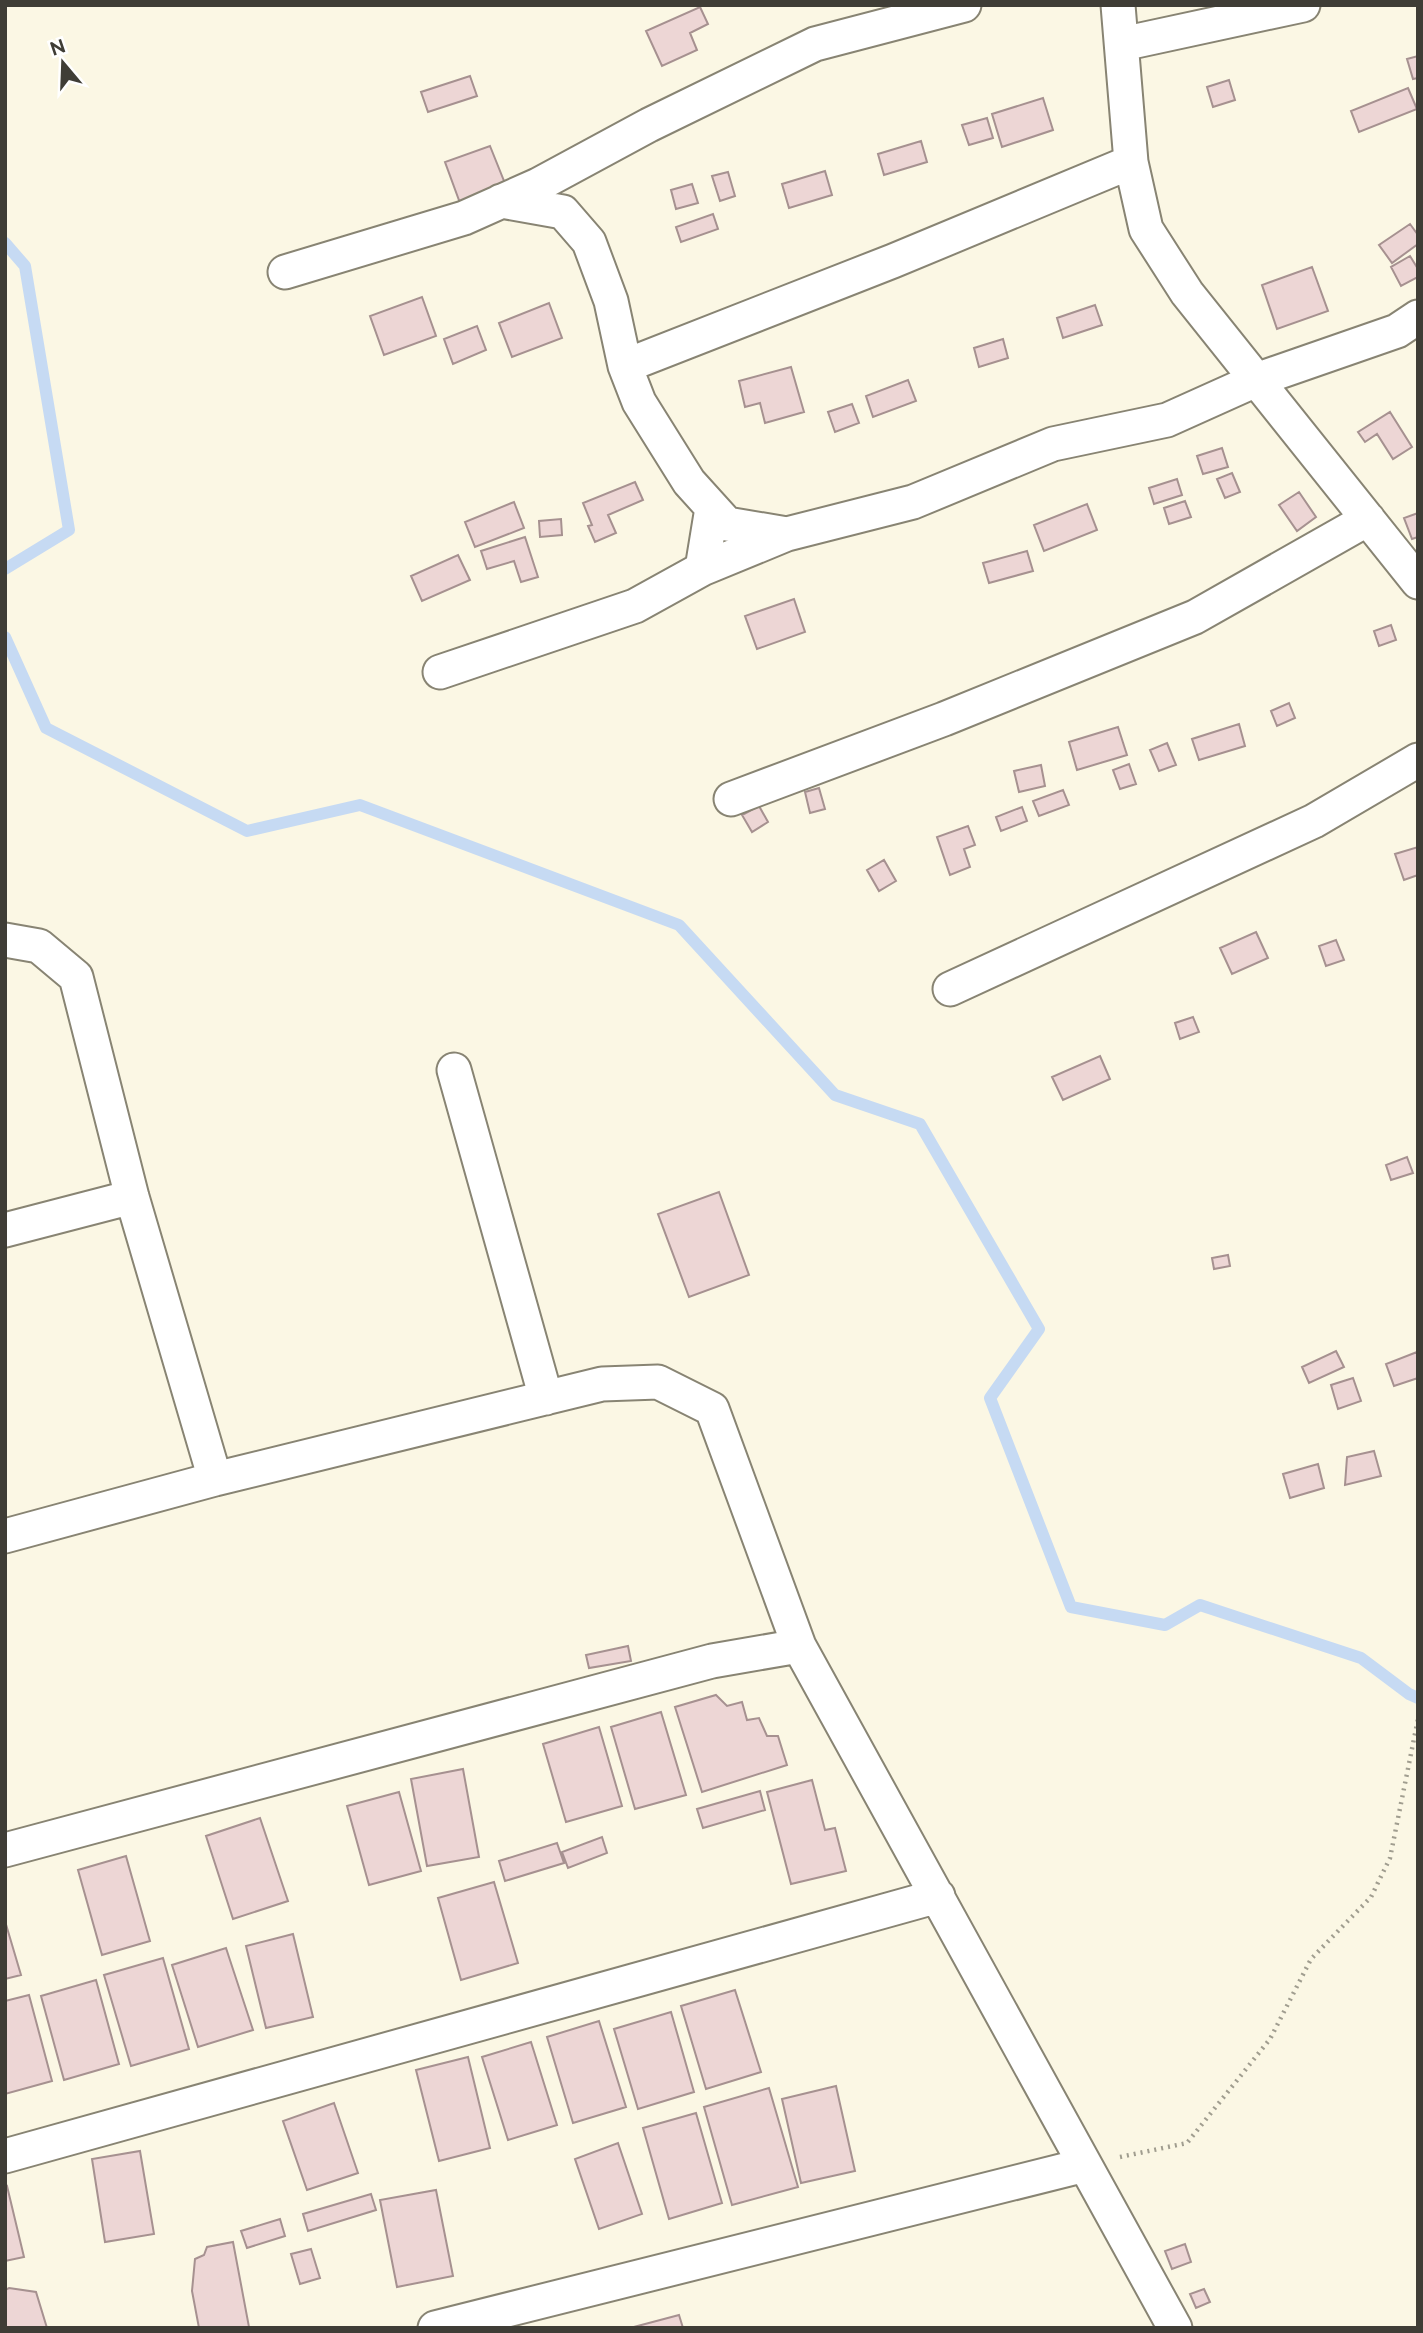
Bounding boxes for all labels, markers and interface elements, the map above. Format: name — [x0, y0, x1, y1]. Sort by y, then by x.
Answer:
north arrow — [28, 28, 98, 98]
text: N — [47, 34, 68, 60]

